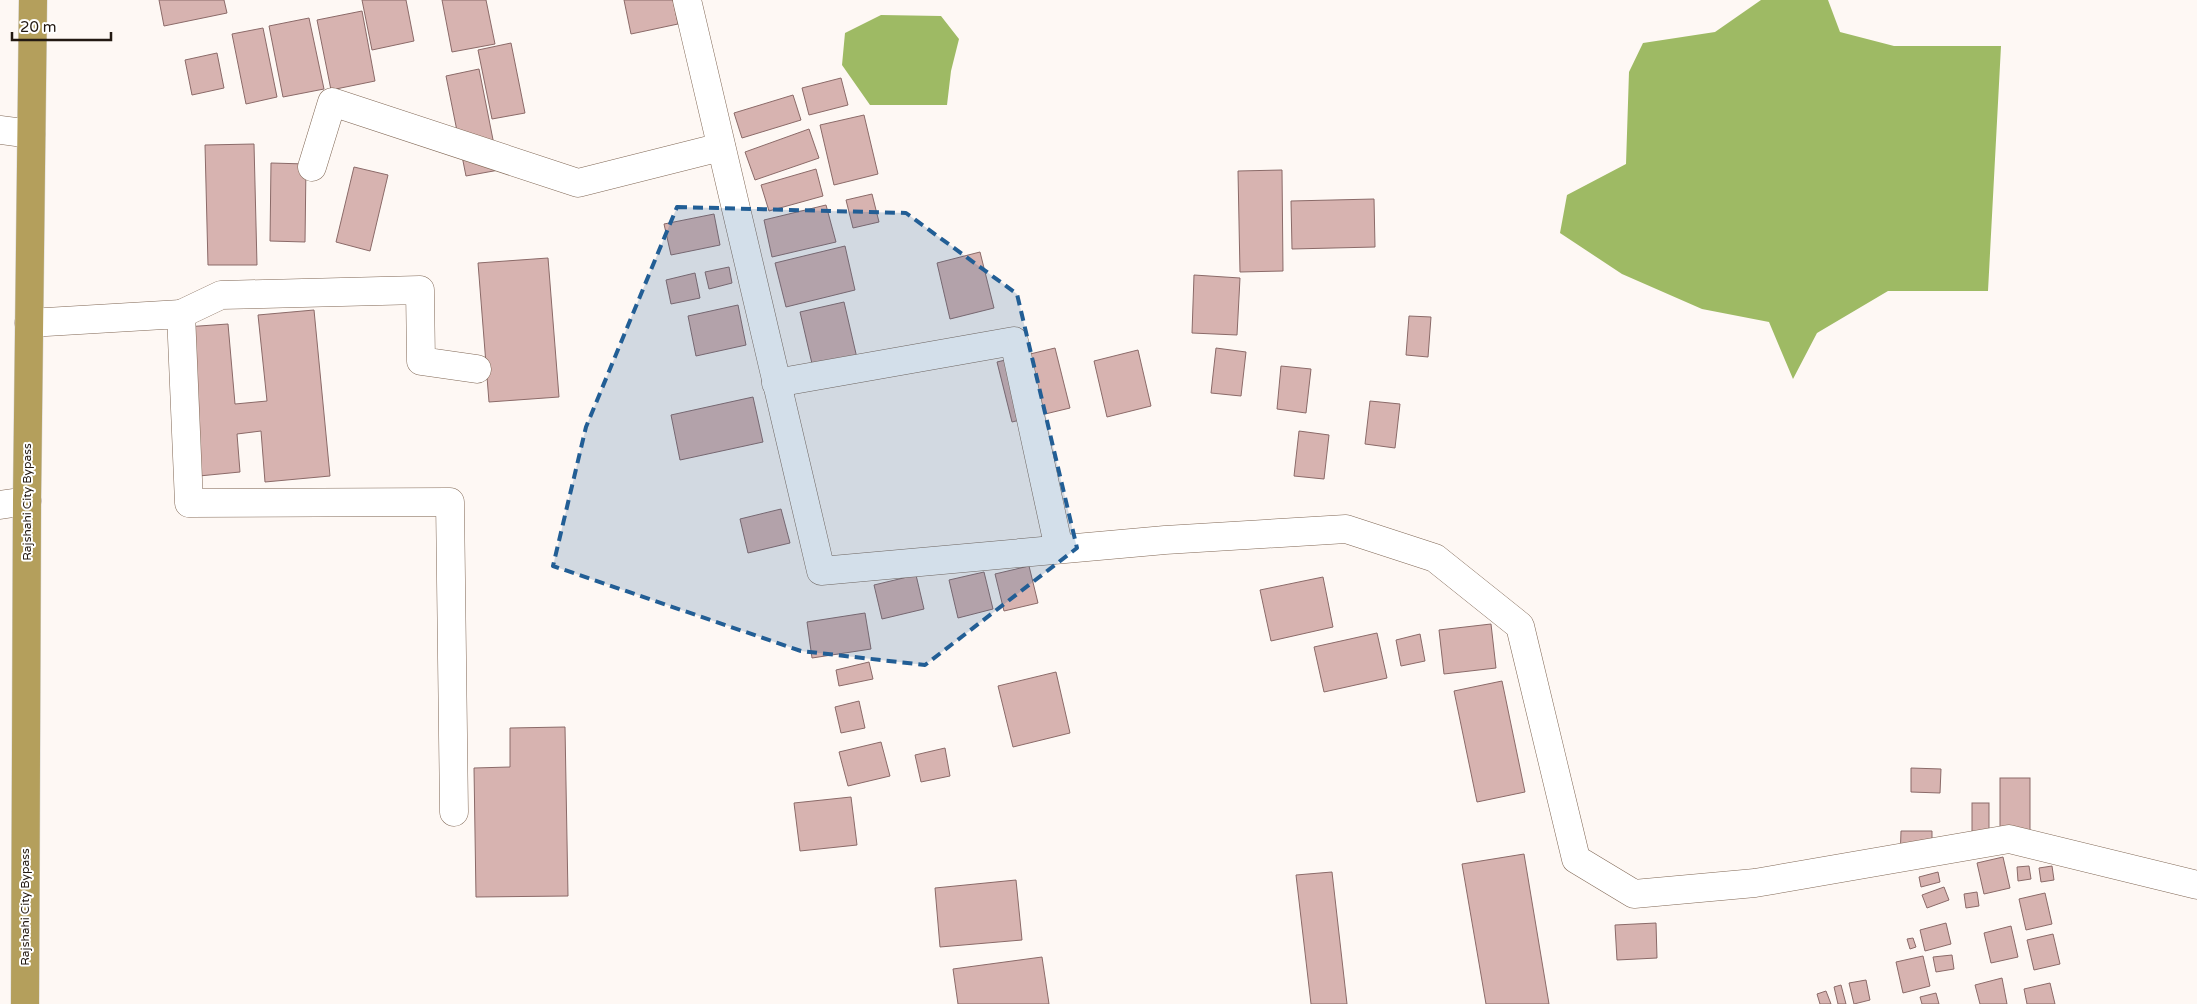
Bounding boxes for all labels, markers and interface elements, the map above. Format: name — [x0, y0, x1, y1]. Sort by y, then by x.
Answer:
scale bar — [12, 10, 111, 42]
text: 20 m — [20, 18, 57, 36]
street label: Rajshahi City Bypass — [20, 443, 34, 561]
street label: Rajshahi City Bypass — [18, 848, 32, 966]

